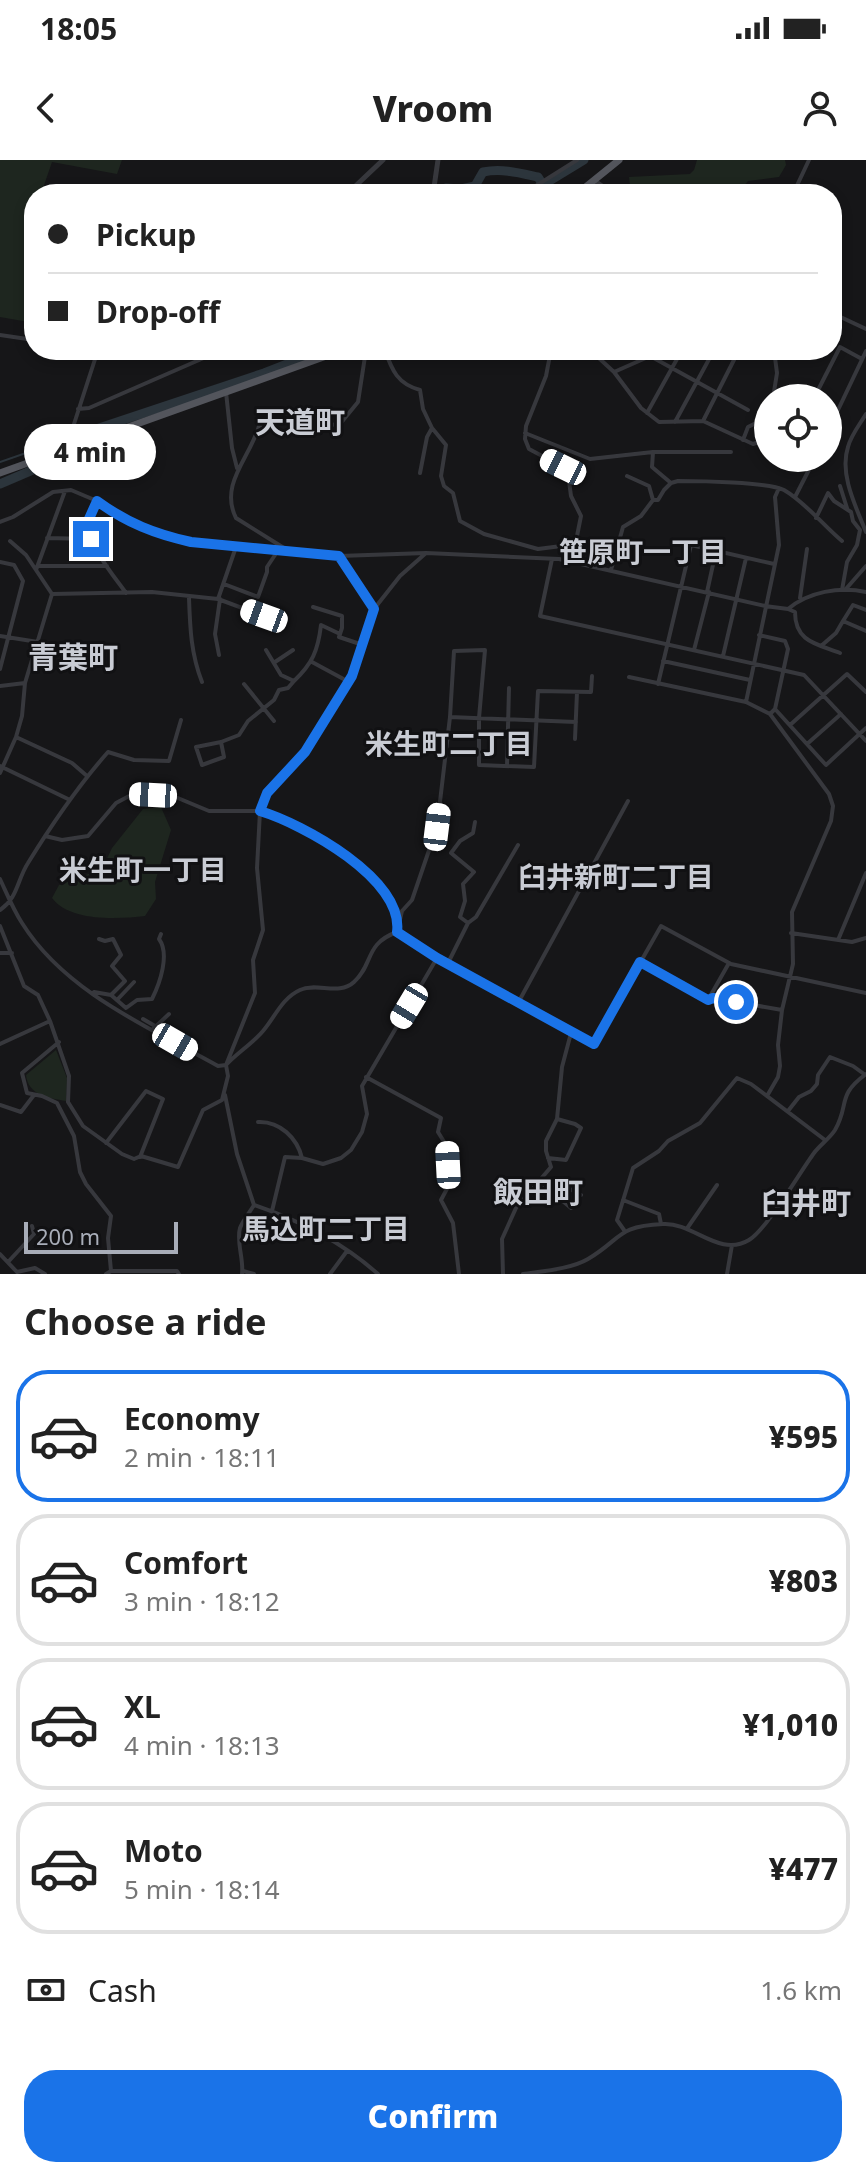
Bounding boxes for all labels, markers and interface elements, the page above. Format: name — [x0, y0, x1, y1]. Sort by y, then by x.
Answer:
text: 18:05 — [40, 8, 117, 49]
text: Vroom — [373, 84, 493, 133]
icon: back — [24, 86, 68, 130]
icon: person — [798, 86, 842, 130]
text: Pickup — [96, 214, 196, 255]
text: Drop-off — [96, 291, 220, 332]
map controls — [754, 384, 842, 472]
button: locate — [754, 384, 842, 472]
district label: 天道町 — [255, 401, 345, 442]
callout: 4 min — [25, 423, 157, 479]
text: 4 min — [54, 434, 126, 470]
car — [536, 446, 590, 488]
route end — [73, 521, 109, 557]
district label: 笹原町一丁目 — [559, 532, 727, 570]
car — [237, 597, 291, 635]
district label: 青葉町 — [28, 636, 118, 677]
district label: 米生町二丁目 — [365, 724, 533, 762]
car — [128, 782, 178, 808]
car — [422, 802, 452, 852]
district label: 米生町一丁目 — [59, 850, 227, 888]
district label: 臼井新町二丁目 — [518, 857, 714, 895]
car — [386, 979, 432, 1033]
route start — [718, 984, 754, 1020]
car — [148, 1020, 202, 1064]
car — [435, 1140, 461, 1190]
district label: 飯田町 — [493, 1171, 583, 1212]
district label: 臼井町 — [761, 1182, 851, 1223]
district label: 馬込町二丁目 — [242, 1209, 410, 1247]
scale bar — [24, 1218, 178, 1254]
text: 200 m — [36, 1221, 100, 1251]
text: Choose a ride — [24, 1297, 266, 1346]
text: Economy — [124, 1398, 260, 1439]
icon: car — [28, 1400, 100, 1472]
text: ¥595 — [769, 1416, 838, 1457]
text: 2 min · 18:11 — [124, 1439, 280, 1475]
text: Comfort — [124, 1542, 248, 1583]
icon: car — [28, 1544, 100, 1616]
text: ¥803 — [769, 1560, 838, 1601]
text: 3 min · 18:12 — [124, 1583, 280, 1619]
text: XL — [124, 1686, 161, 1727]
icon: car — [28, 1688, 100, 1760]
text: ¥1,010 — [742, 1704, 838, 1745]
text: 4 min · 18:13 — [124, 1727, 280, 1763]
text: Moto — [124, 1830, 203, 1871]
icon: car — [28, 1832, 100, 1904]
text: ¥477 — [769, 1848, 838, 1889]
text: 5 min · 18:14 — [124, 1871, 280, 1907]
icon: cash — [24, 1968, 68, 2012]
text: Cash — [88, 1970, 157, 2011]
text: 1.6 km — [760, 1972, 842, 2008]
button: Confirm — [24, 2070, 842, 2162]

